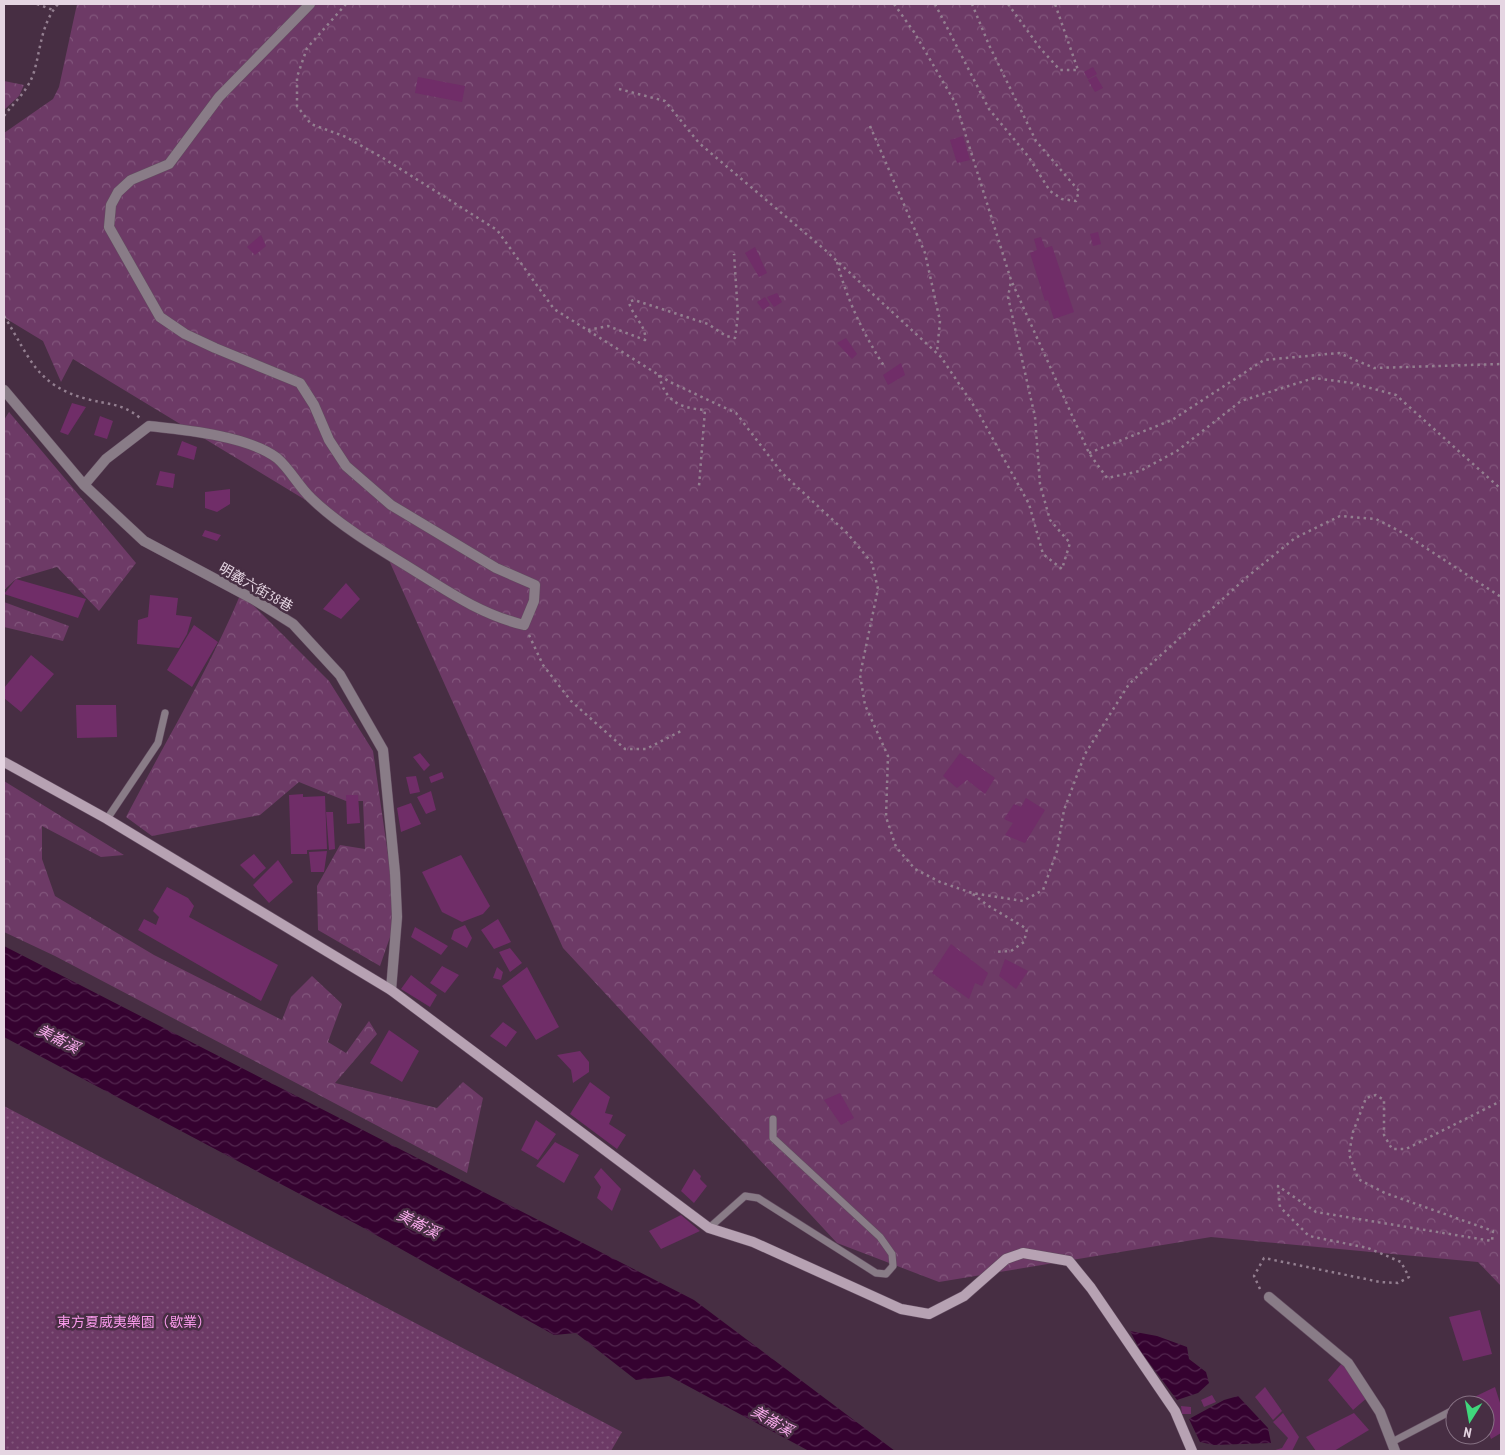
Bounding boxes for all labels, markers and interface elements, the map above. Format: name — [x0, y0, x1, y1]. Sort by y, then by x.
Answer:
street label: 明義六街38巷 — [216, 559, 296, 615]
water label: 美崙溪 — [34, 1020, 84, 1058]
water label: 美崙溪 — [394, 1205, 444, 1243]
park label: 東方夏威夷樂園（歇業） — [57, 1313, 211, 1331]
north arrow — [1445, 1395, 1495, 1445]
water label: 美崙溪 — [748, 1401, 798, 1441]
text: N — [1462, 1423, 1473, 1442]

